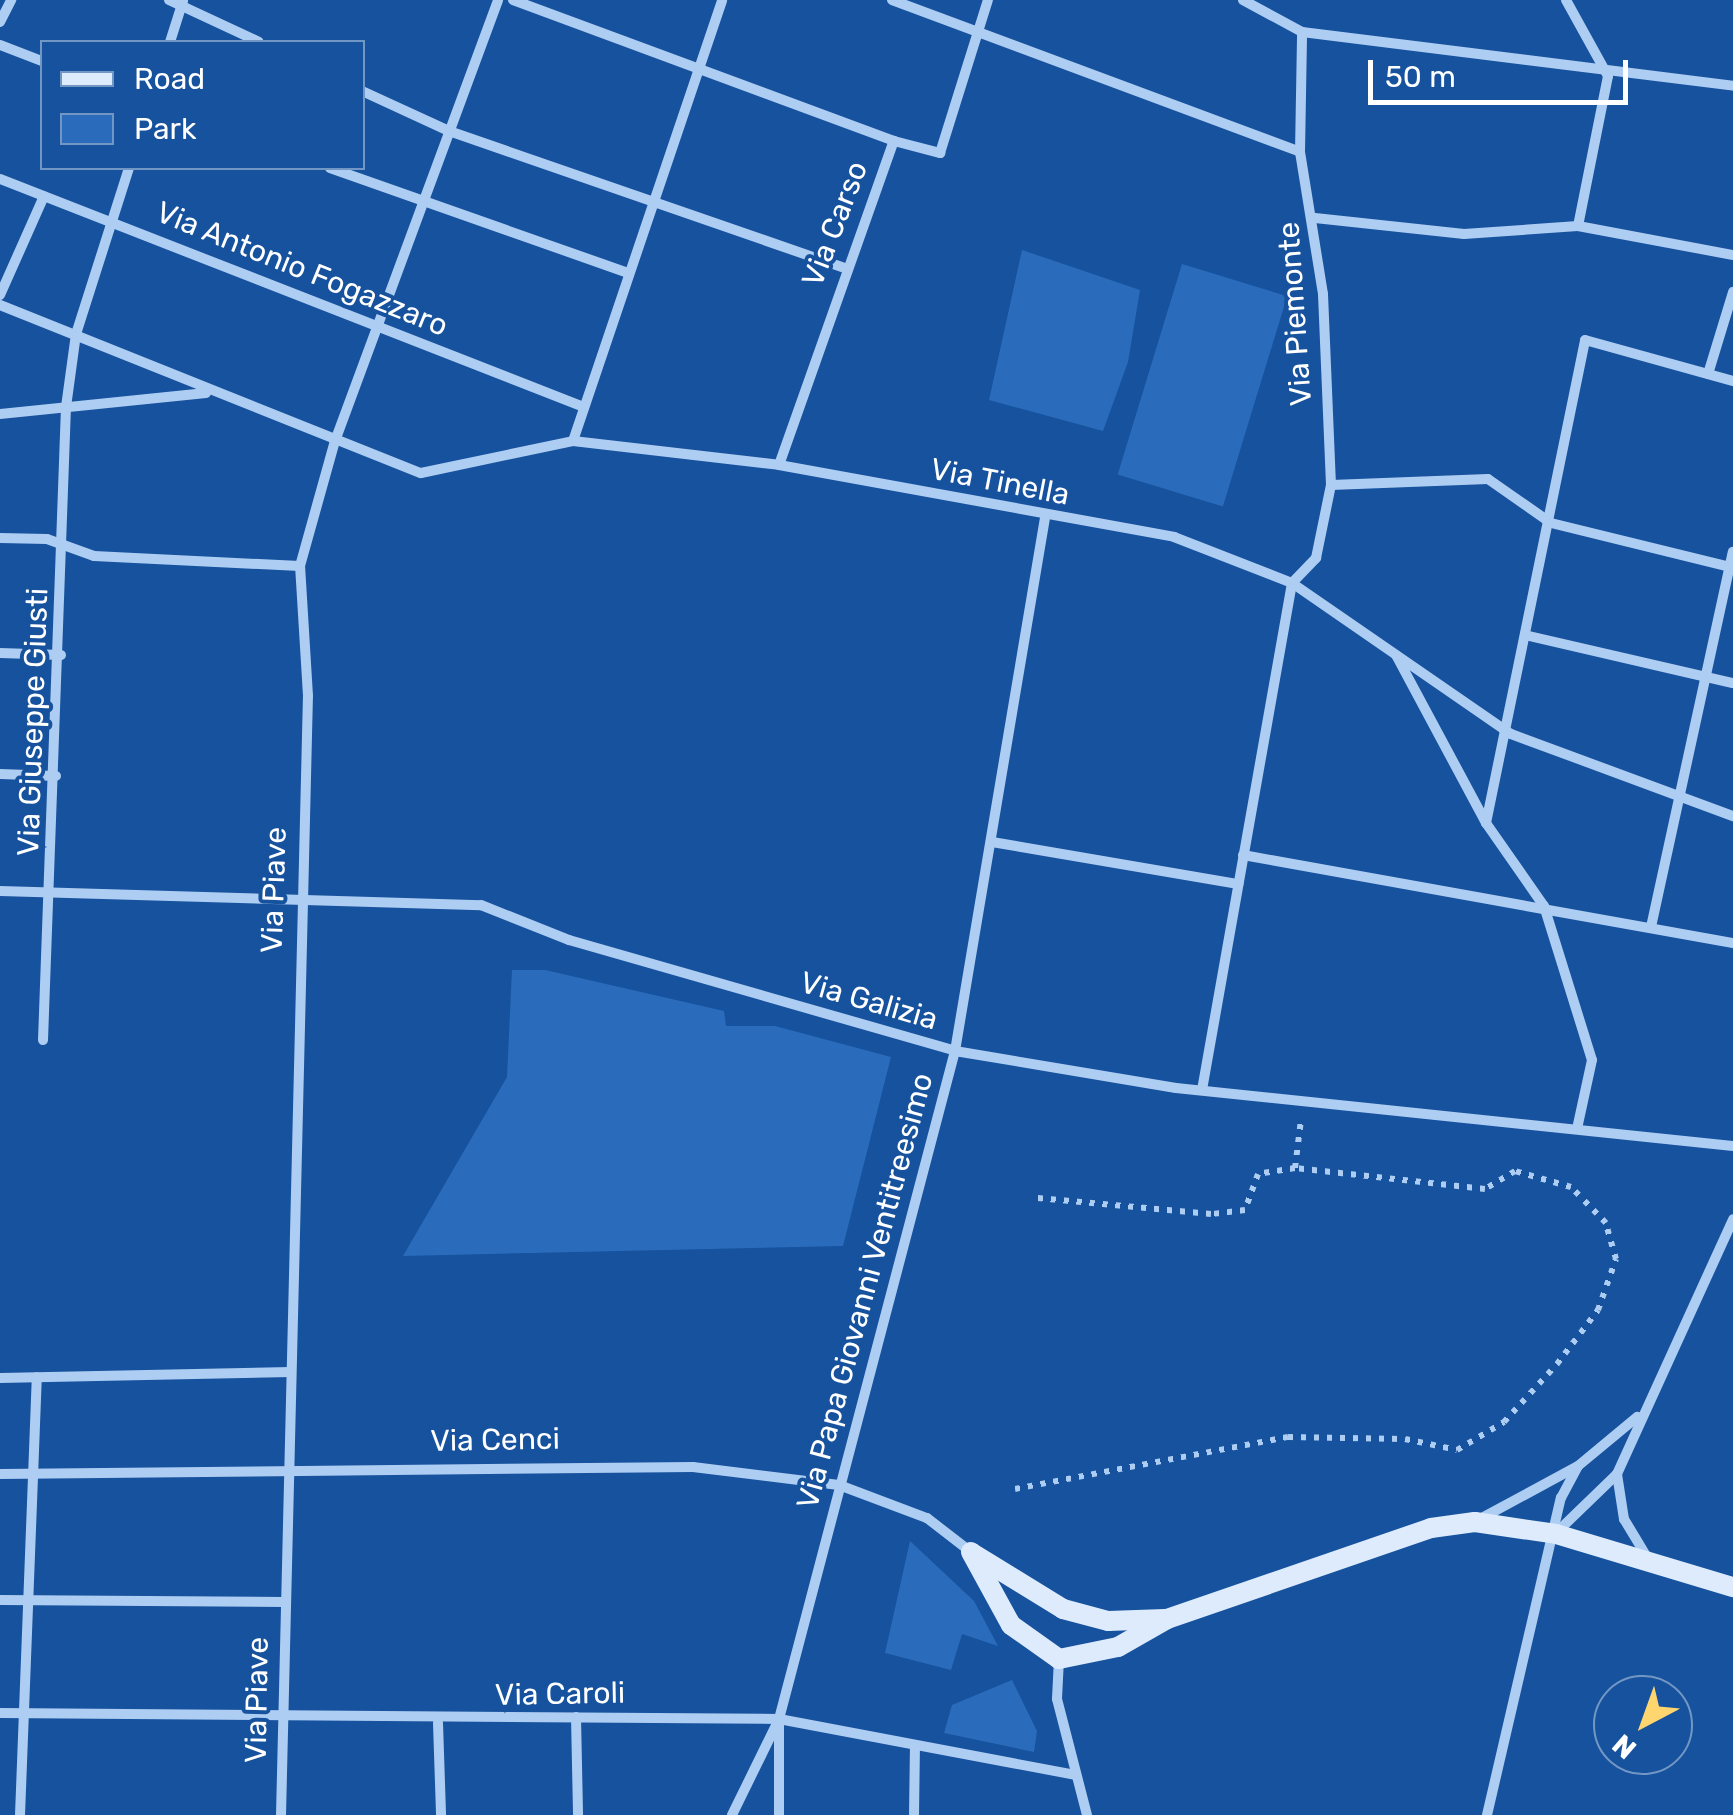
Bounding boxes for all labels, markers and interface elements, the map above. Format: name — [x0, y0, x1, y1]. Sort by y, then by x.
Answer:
legend — [40, 40, 365, 170]
scale bar — [1373, 40, 1633, 102]
text: 50 m — [1385, 59, 1456, 95]
text: Road — [134, 61, 205, 97]
text: Park — [134, 111, 196, 147]
street label: Via Carso — [795, 156, 875, 292]
street label: Via Antonio Fogazzaro — [151, 194, 453, 344]
street label: Via Piemonte — [1271, 221, 1319, 407]
street label: Via Tinella — [927, 451, 1073, 513]
street label: Via Giuseppe Giusti — [10, 587, 56, 857]
street label: Via Piave — [254, 826, 294, 954]
street label: Via Galizia — [796, 964, 942, 1038]
street label: Via Papa Giovanni Ventitreesimo — [789, 1069, 941, 1513]
street label: Via Cenci — [430, 1421, 560, 1459]
street label: Via Piave — [238, 1637, 276, 1763]
street label: Via Caroli — [495, 1675, 625, 1713]
north arrow — [1593, 1675, 1693, 1775]
text: N — [1606, 1727, 1643, 1766]

